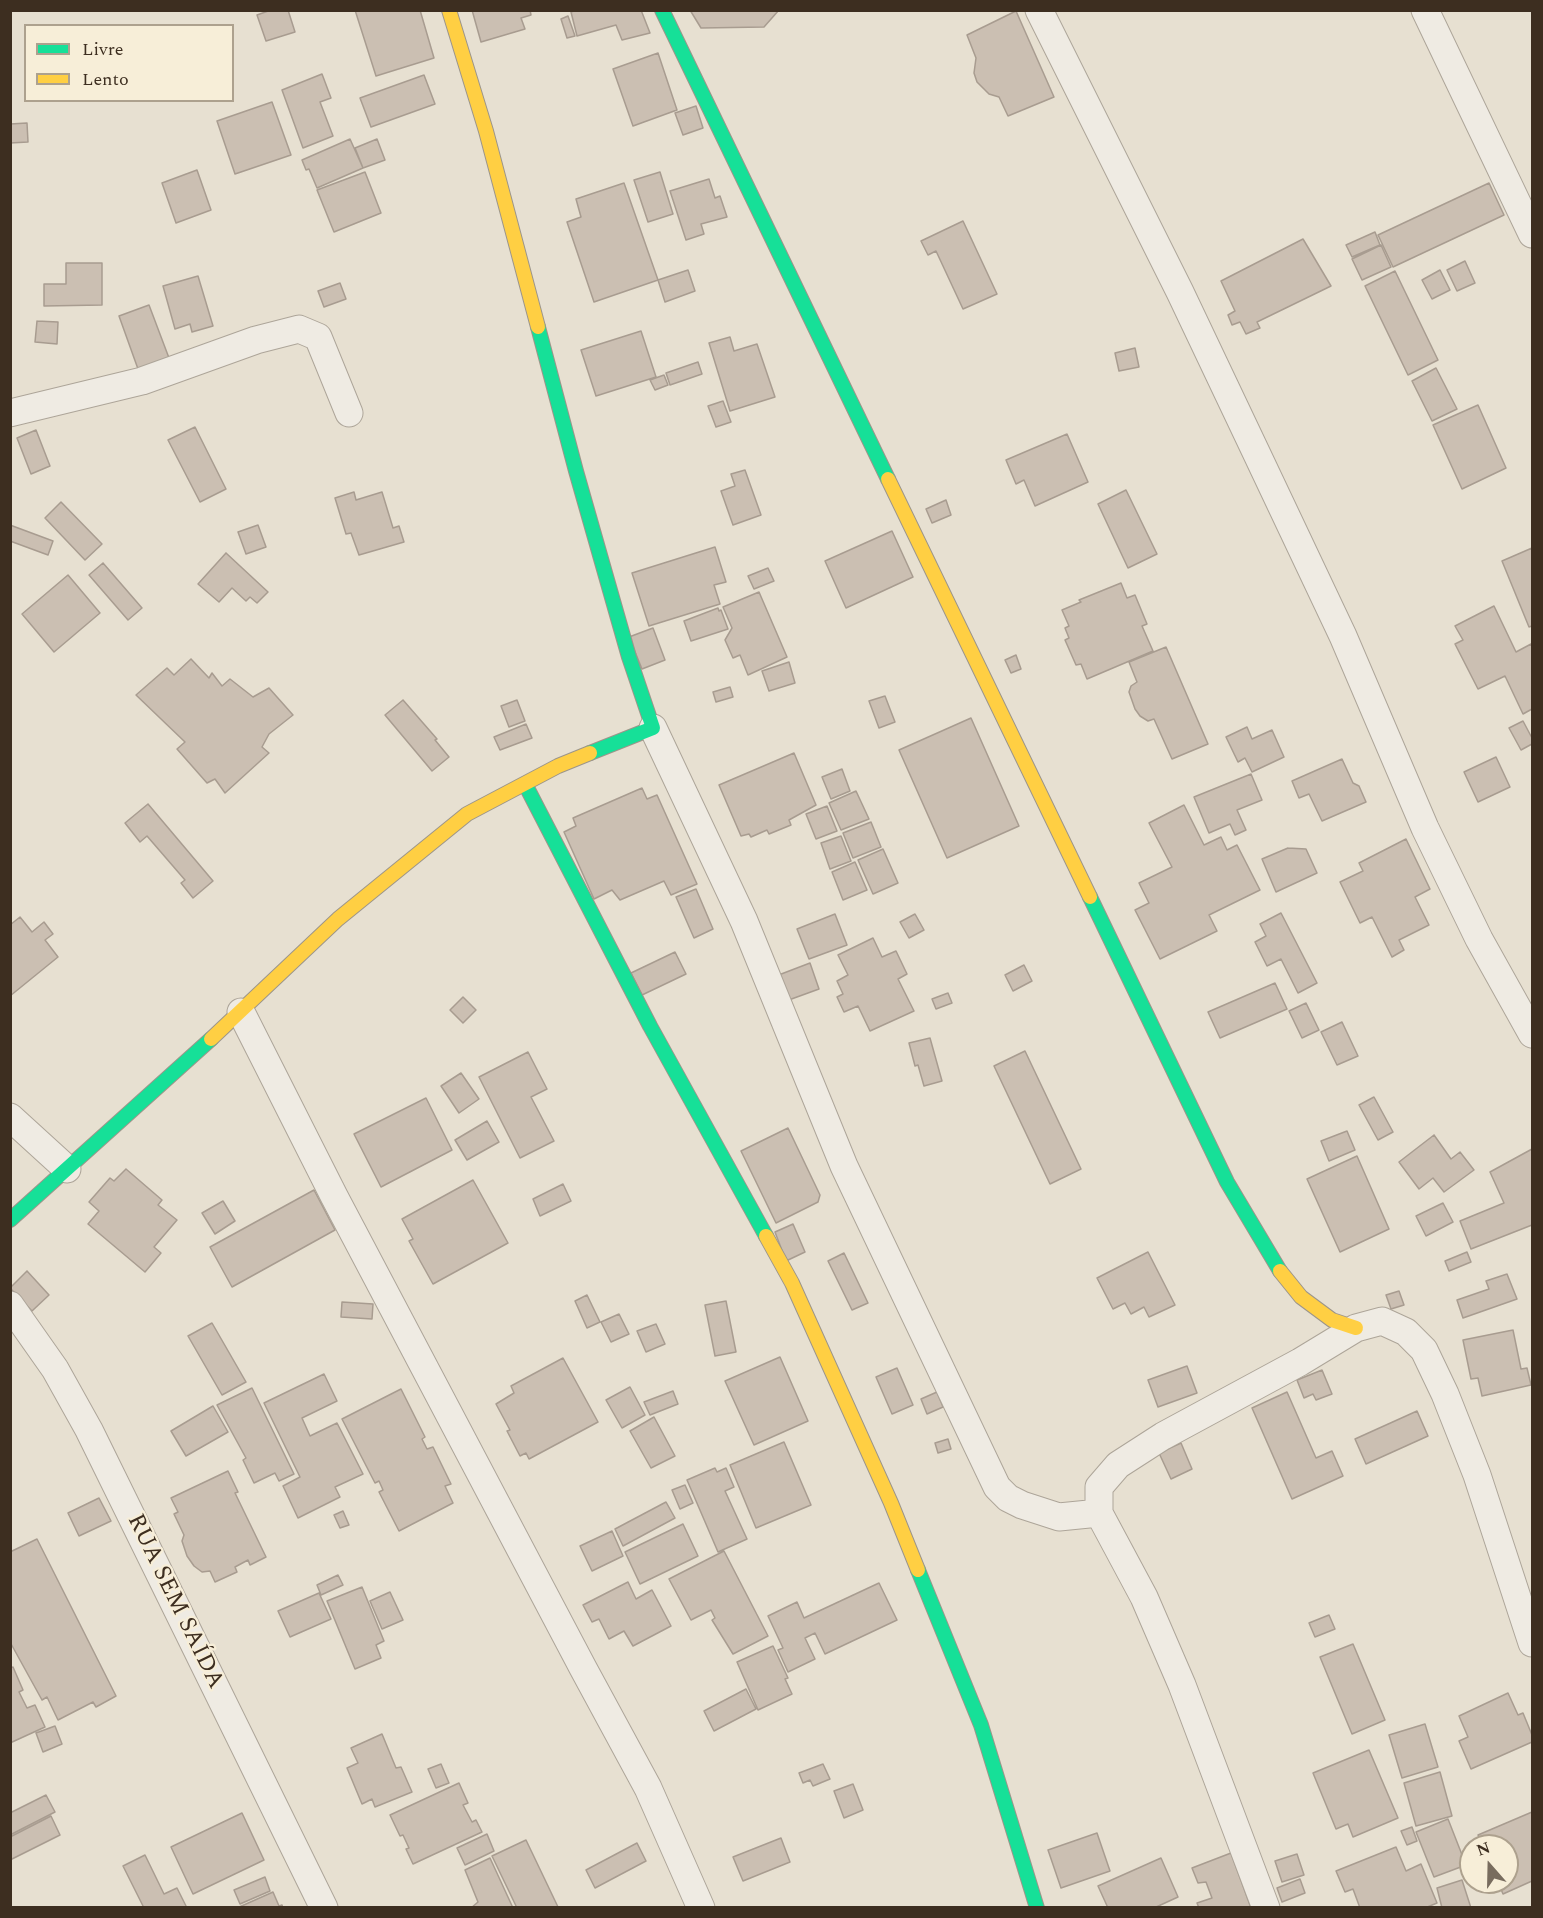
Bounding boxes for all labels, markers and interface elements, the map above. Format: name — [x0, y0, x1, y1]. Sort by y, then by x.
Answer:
legend — [24, 24, 234, 102]
text: Livre — [82, 36, 124, 63]
text: Lento — [82, 66, 129, 93]
street label: RUA SEM SAÍDA — [119, 1510, 229, 1694]
north arrow — [1459, 1834, 1519, 1894]
text: N — [1473, 1835, 1494, 1862]

